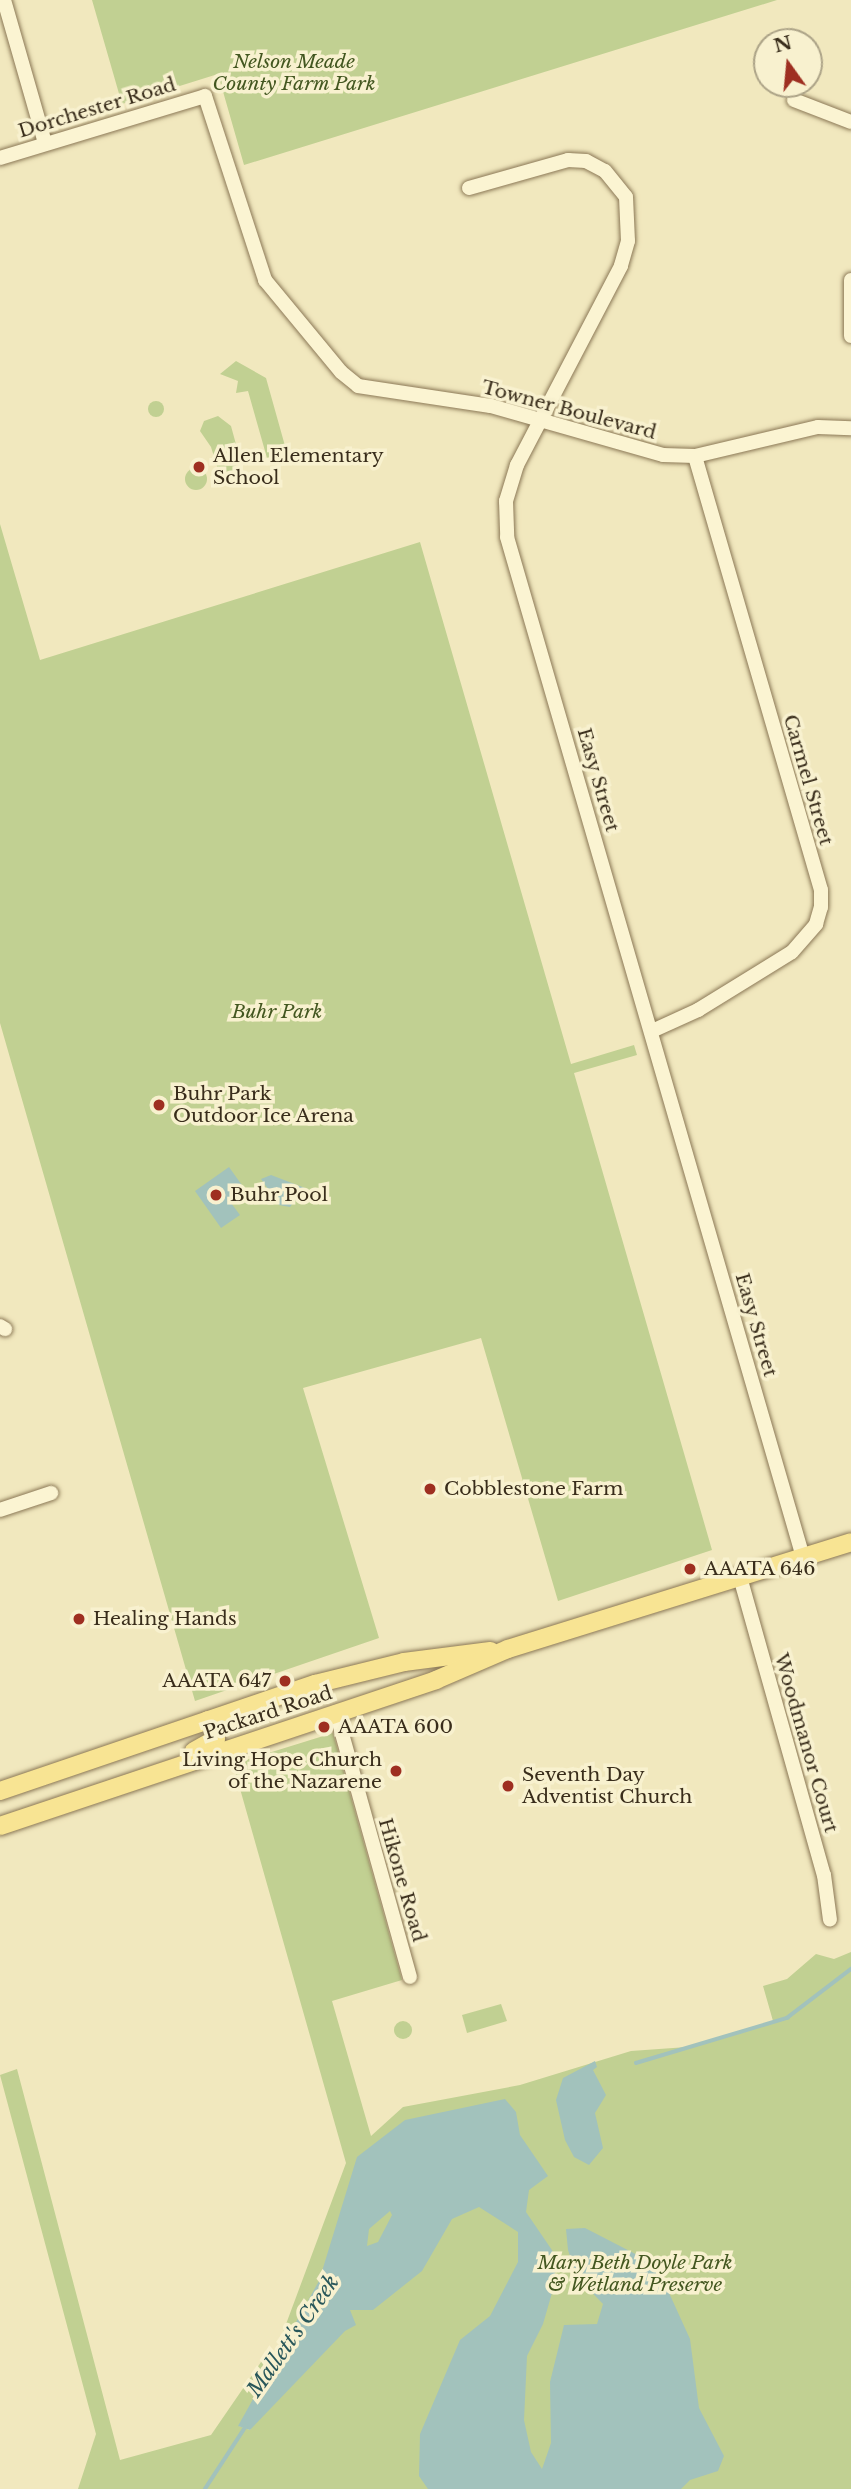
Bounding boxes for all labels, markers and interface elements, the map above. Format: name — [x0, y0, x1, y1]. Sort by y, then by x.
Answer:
north arrow — [753, 28, 823, 98]
text: N — [771, 31, 795, 58]
park label: Nelson Meade County Farm Park — [212, 51, 376, 95]
street label: Dorchester Road — [15, 73, 179, 143]
street label: Towner Boulevard — [479, 376, 659, 444]
place label: Allen Elementary School — [213, 445, 384, 489]
marker: Allen Elementary School — [191, 459, 207, 475]
street label: Carmel Street — [778, 712, 838, 848]
street label: Easy Street — [572, 725, 624, 835]
park label: Buhr Park — [231, 1001, 323, 1023]
place label: Buhr Park Outdoor Ice Arena — [173, 1083, 355, 1127]
marker: Buhr Park Outdoor Ice Arena — [151, 1097, 167, 1113]
place label: Buhr Pool — [230, 1184, 328, 1206]
marker: Buhr Pool — [208, 1187, 224, 1203]
street label: Easy Street — [730, 1270, 782, 1380]
place label: Cobblestone Farm — [444, 1478, 623, 1500]
marker: Cobblestone Farm — [422, 1481, 438, 1497]
place label: AAATA 646 — [704, 1558, 816, 1580]
marker: AAATA 646 — [682, 1561, 698, 1577]
place label: Healing Hands — [93, 1608, 237, 1630]
marker: Healing Hands — [71, 1611, 87, 1627]
street label: Woodmanor Court — [769, 1650, 843, 1836]
place label: AAATA 647 — [162, 1670, 271, 1692]
marker: AAATA 647 — [277, 1673, 293, 1689]
street label: Packard Road — [201, 1682, 335, 1744]
place label: AAATA 600 — [338, 1716, 454, 1738]
marker: AAATA 600 — [316, 1719, 332, 1735]
place label: Living Hope Church of the Nazarene — [182, 1749, 382, 1793]
marker: Living Hope Church of the Nazarene — [388, 1763, 404, 1779]
place label: Seventh Day Adventist Church — [522, 1764, 692, 1808]
marker: Seventh Day Adventist Church — [500, 1778, 516, 1794]
street label: Hikone Road — [373, 1816, 431, 1944]
park label: Mary Beth Doyle Park & Wetland Preserve — [537, 2252, 733, 2296]
water label: Mallett's Creek — [242, 2270, 344, 2402]

